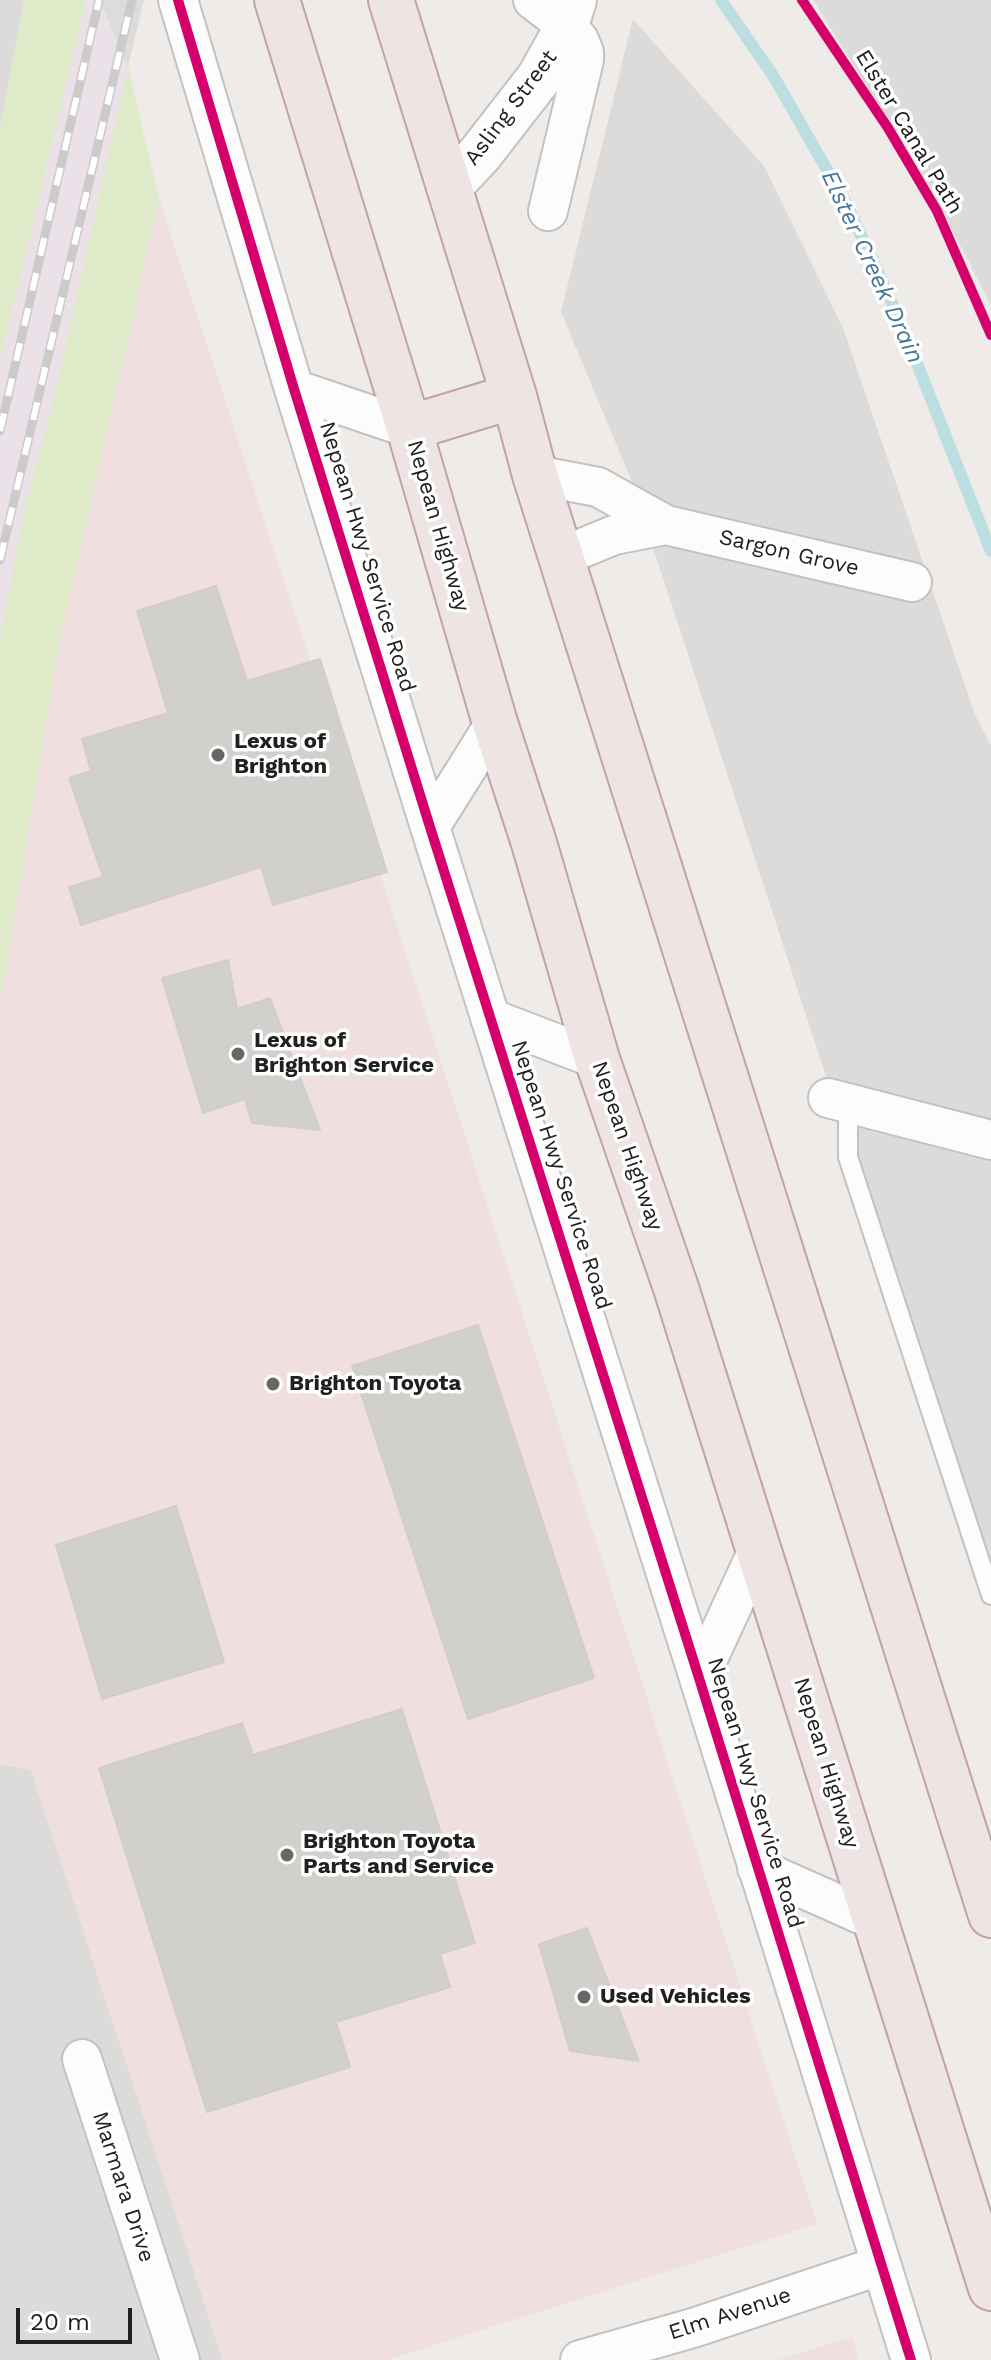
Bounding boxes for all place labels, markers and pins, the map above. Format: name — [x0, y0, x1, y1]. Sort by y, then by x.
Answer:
place label: Lexus of Brighton — [234, 729, 327, 780]
marker: Lexus of Brighton — [209, 746, 227, 764]
place label: Lexus of Brighton Service — [254, 1028, 434, 1080]
marker: Lexus of Brighton Service — [229, 1045, 247, 1063]
place label: Brighton Toyota — [289, 1371, 461, 1397]
marker: Brighton Toyota — [264, 1375, 282, 1393]
place label: Brighton Toyota Parts and Service — [303, 1829, 494, 1880]
marker: Brighton Toyota Parts and Service — [278, 1846, 296, 1864]
place label: Used Vehicles — [600, 1984, 751, 2010]
marker: Used Vehicles — [575, 1988, 593, 2006]

